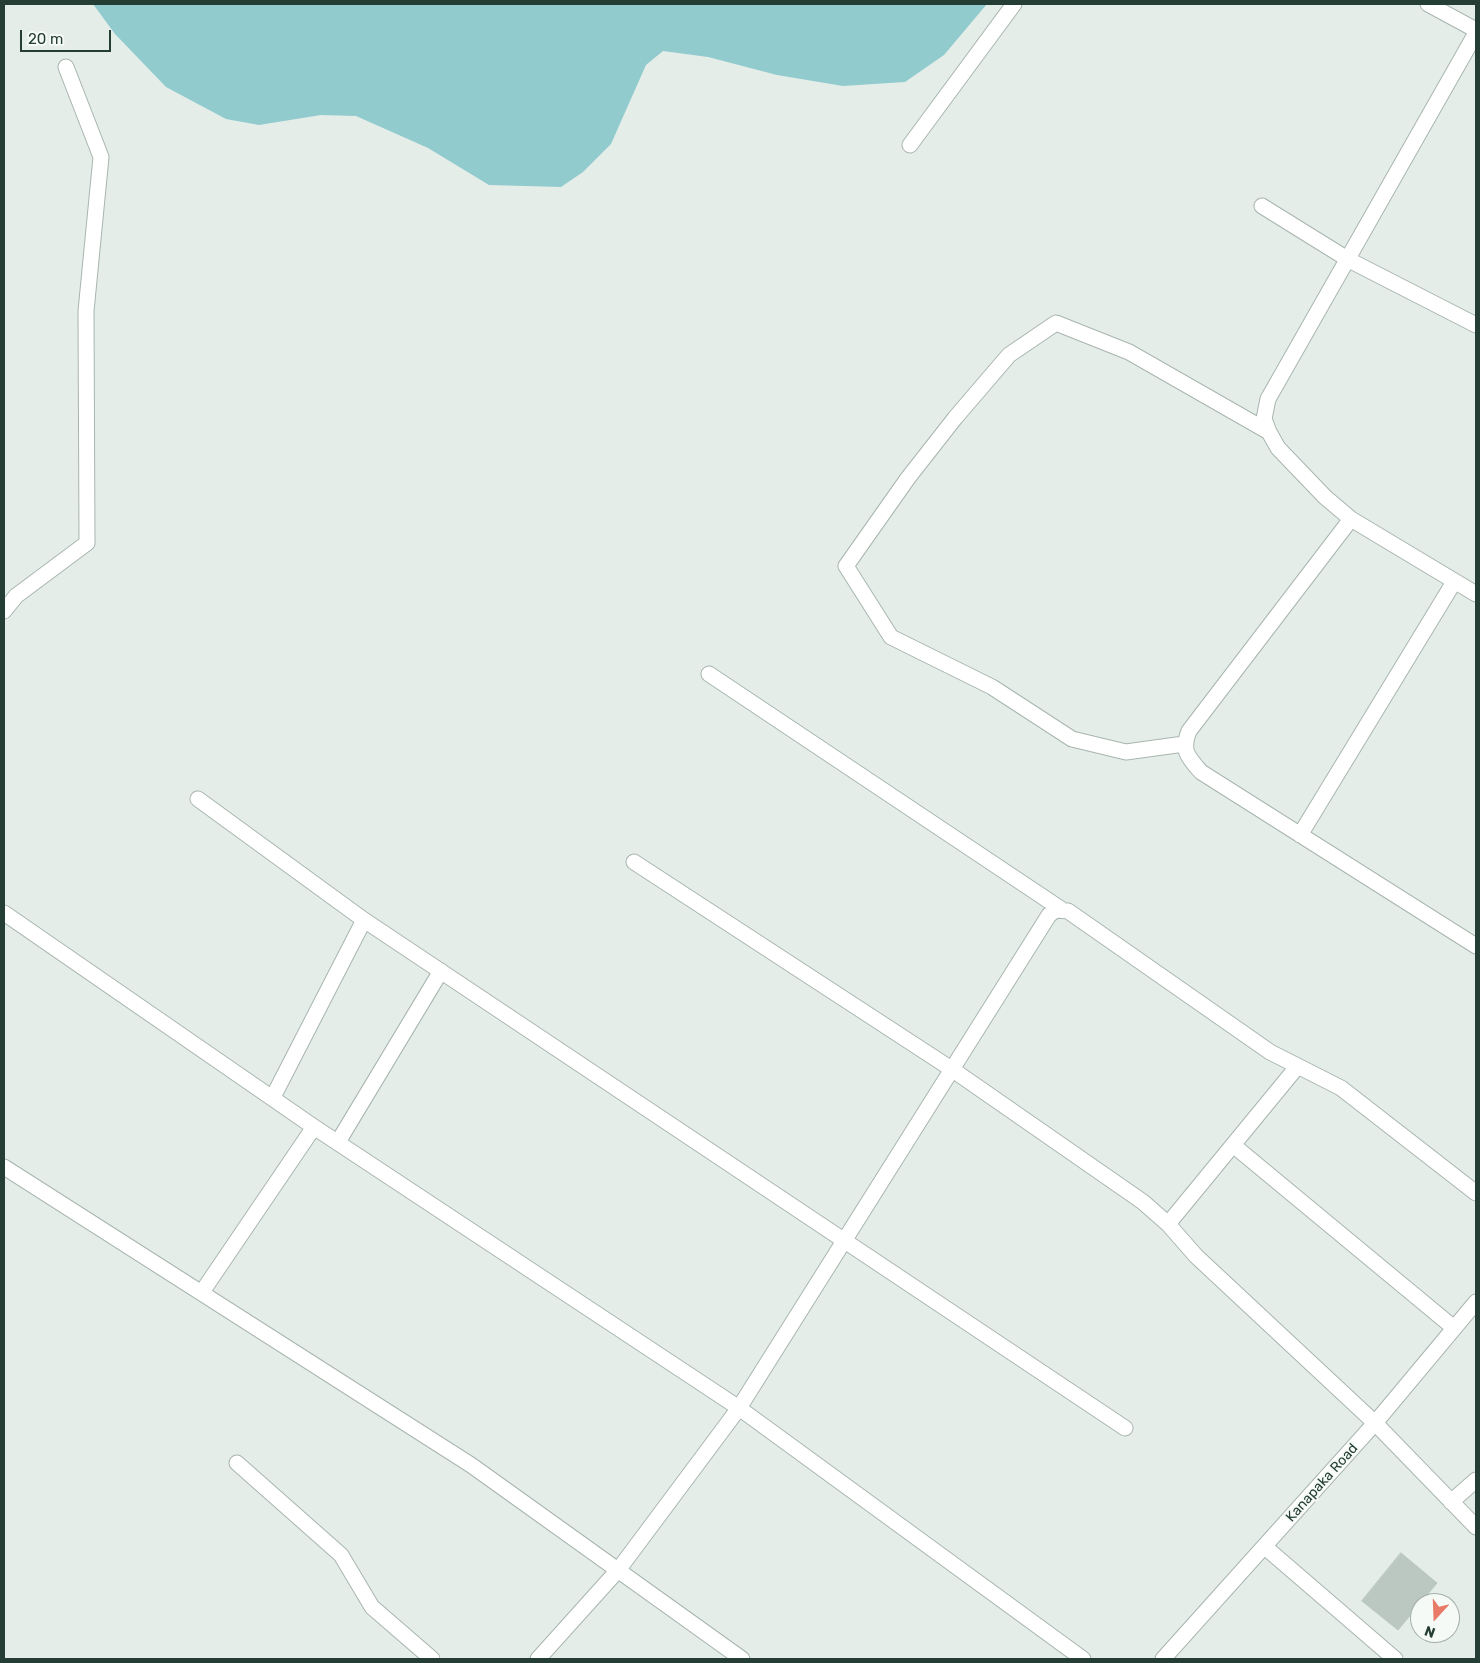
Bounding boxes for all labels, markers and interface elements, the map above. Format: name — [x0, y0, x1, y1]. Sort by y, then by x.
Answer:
scale bar — [22, 20, 114, 52]
text: 20 m — [28, 30, 63, 48]
street label: Kanapaka Road — [1282, 1440, 1362, 1526]
north arrow — [1410, 1593, 1460, 1643]
text: N — [1422, 1622, 1438, 1641]

